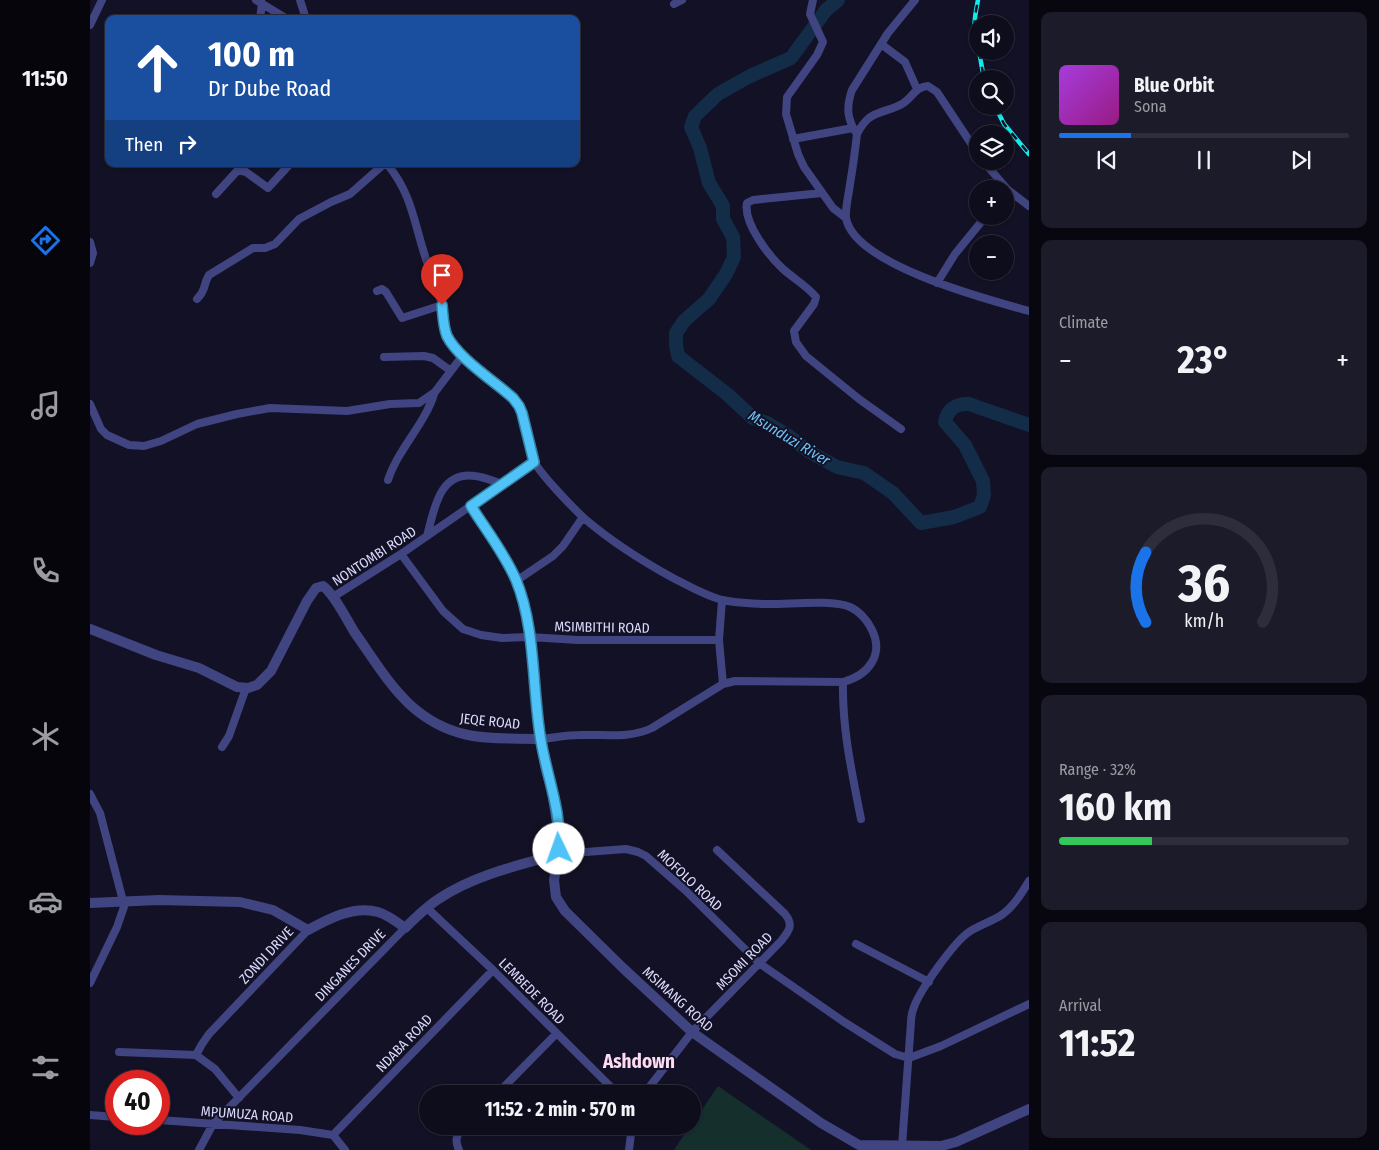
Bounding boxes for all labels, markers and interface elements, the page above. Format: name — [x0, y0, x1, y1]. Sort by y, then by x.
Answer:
map controls — [969, 15, 1014, 280]
button: sound — [969, 15, 1014, 60]
text: 100 m — [208, 33, 295, 75]
icon: ahead — [125, 35, 190, 100]
text: 11:50 — [22, 65, 68, 92]
button: search — [969, 70, 1014, 115]
text: Blue Orbit — [1134, 74, 1214, 97]
text: Dr Dube Road — [208, 75, 331, 102]
text: Sona — [1134, 97, 1167, 116]
button: layers — [969, 125, 1014, 170]
icon: right — [173, 130, 201, 158]
text: Then — [125, 133, 163, 156]
icon: previous — [1093, 146, 1121, 174]
icon: pause — [1190, 146, 1218, 174]
icon: next — [1287, 146, 1315, 174]
button: + — [969, 180, 1014, 225]
icon: directions — [28, 223, 63, 258]
button: − — [969, 235, 1014, 280]
pin — [421, 254, 463, 305]
icon: arrive — [428, 261, 456, 289]
text: Climate — [1059, 313, 1108, 332]
text: 23° — [1177, 337, 1231, 383]
text: − — [1059, 344, 1072, 377]
text: + — [1336, 344, 1349, 377]
icon: music — [28, 388, 63, 423]
water label: Msunduzi River — [745, 407, 834, 470]
street label: NONTOMBI ROAD — [329, 523, 419, 590]
text: 36 — [1177, 552, 1230, 615]
icon: phone — [28, 553, 63, 588]
text: km/h — [1184, 610, 1224, 632]
street label: MSIMBITHI ROAD — [554, 618, 650, 637]
street label: JEQE ROAD — [459, 710, 521, 733]
icon: climate — [28, 719, 63, 754]
text: Range · 32% — [1059, 760, 1136, 779]
text: 160 km — [1059, 784, 1172, 830]
position arrow — [532, 822, 584, 874]
street label: MOFOLO ROAD — [654, 846, 726, 915]
icon: car — [28, 884, 63, 919]
street label: ZONDI DRIVE — [236, 923, 297, 987]
street label: DINGANES DRIVE — [312, 925, 389, 1005]
street label: MSOMI ROAD — [713, 929, 776, 994]
street label: LEMBEDE ROAD — [495, 955, 568, 1028]
street label: MSIMANG ROAD — [639, 963, 716, 1036]
text: Arrival — [1059, 996, 1101, 1015]
street label: NDABA ROAD — [373, 1011, 436, 1076]
text: 11:52 — [1059, 1020, 1135, 1066]
icon: filters — [28, 1050, 63, 1085]
district label: Ashdown — [602, 1050, 675, 1073]
speed limit sign: 40 — [105, 1070, 170, 1135]
text: 11:52 · 2 min · 570 m — [485, 1098, 635, 1121]
street label: MPUMUZA ROAD — [200, 1103, 294, 1126]

